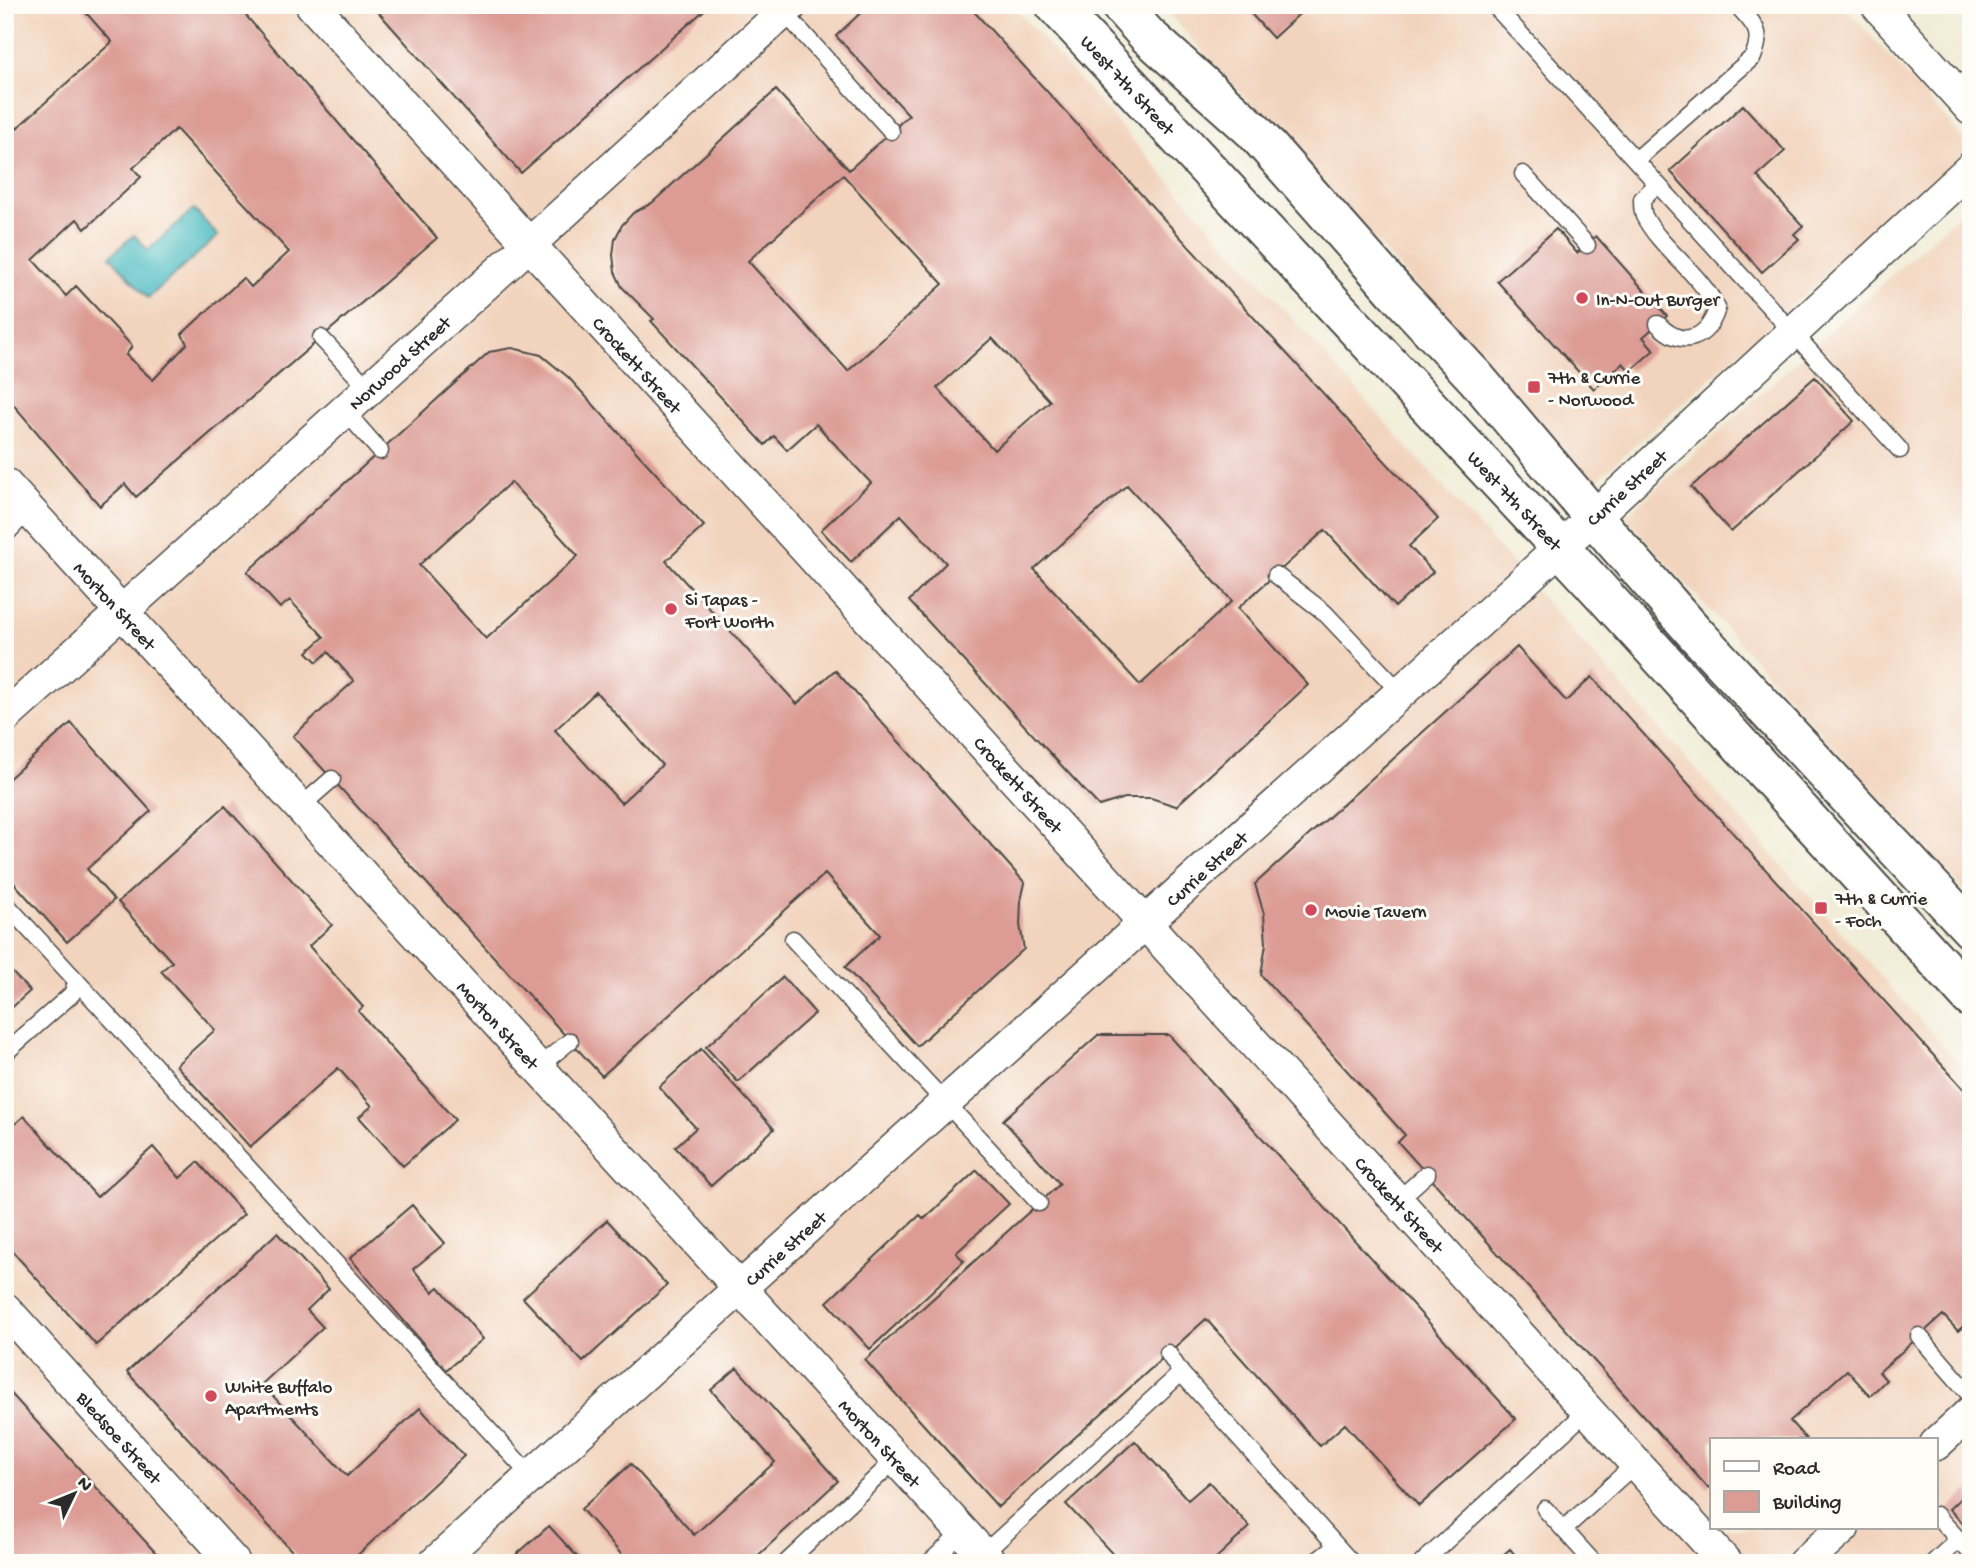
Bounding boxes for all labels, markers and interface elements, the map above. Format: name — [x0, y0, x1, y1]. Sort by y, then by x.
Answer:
street label: West 7th Street — [1074, 32, 1180, 143]
marker: In-N-Out Burger — [1574, 290, 1590, 306]
place label: In-N-Out Burger — [1596, 290, 1722, 313]
street label: Norwood Street — [345, 311, 459, 417]
street label: Crockett Street — [586, 313, 687, 421]
place label: 7th & Currie - Norwood — [1547, 368, 1640, 413]
marker: 7th & Currie - Norwood — [1526, 379, 1542, 395]
street label: Currie Street — [1583, 445, 1675, 533]
street label: West 7th Street — [1461, 447, 1567, 559]
street label: Morton Street — [67, 558, 161, 658]
place label: Si Tapas - Fort Worth — [684, 590, 774, 635]
marker: Si Tapas - Fort Worth — [663, 601, 679, 617]
street label: Crockett Street — [967, 733, 1068, 841]
street label: Currie Street — [1163, 826, 1255, 913]
place label: 7th & Currie - Foch — [1834, 889, 1927, 934]
marker: 7th & Currie - Foch — [1813, 900, 1829, 916]
marker: Movie Tavern — [1303, 902, 1319, 918]
place label: Movie Tavern — [1325, 902, 1427, 925]
street label: Morton Street — [450, 978, 544, 1077]
street label: Crockett Street — [1348, 1153, 1449, 1261]
street label: Currie Street — [742, 1206, 834, 1293]
place label: White Buffalo Apartments — [225, 1377, 333, 1422]
street label: Bledsoe Street — [69, 1387, 167, 1492]
marker: White Buffalo Apartments — [203, 1388, 219, 1404]
street label: Morton Street — [832, 1396, 926, 1495]
legend — [1710, 1438, 1938, 1530]
text: Road — [1773, 1458, 1821, 1483]
north arrow — [38, 1460, 108, 1530]
text: N — [71, 1472, 97, 1497]
text: Building — [1772, 1492, 1842, 1517]

